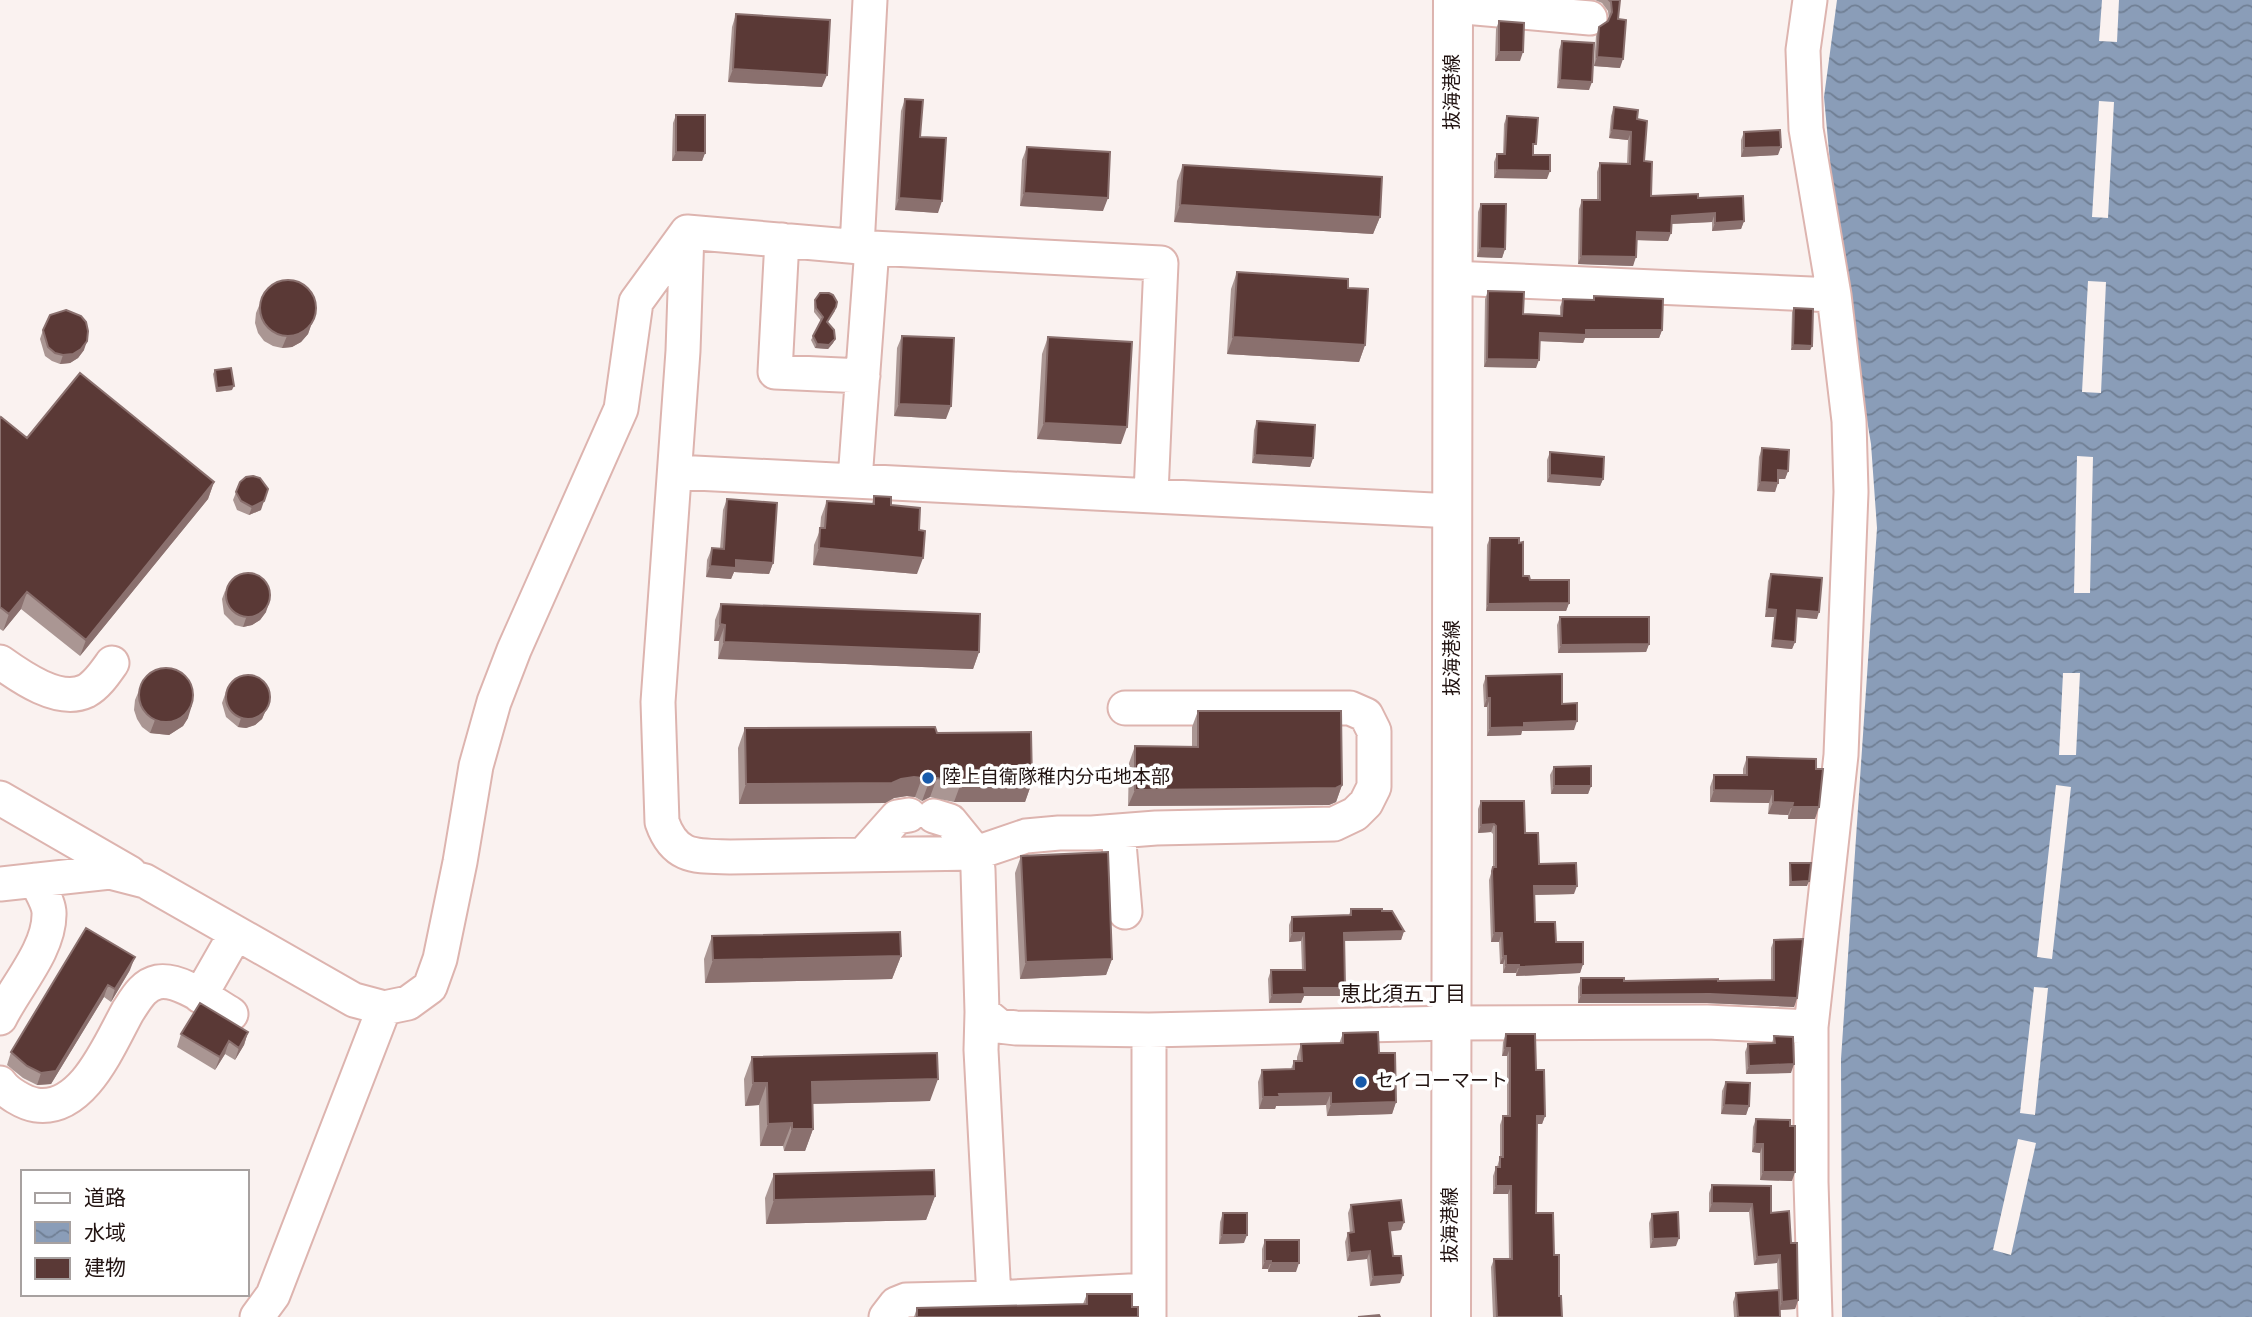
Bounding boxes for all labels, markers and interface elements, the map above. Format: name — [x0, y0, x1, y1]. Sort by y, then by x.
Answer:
street label: 抜海港線 — [1441, 54, 1465, 130]
street label: 抜海港線 — [1441, 620, 1465, 696]
place label: 陸上自衛隊稚内分屯地本部 — [942, 766, 1170, 790]
marker: 陸上自衛隊稚内分屯地本部 — [920, 770, 936, 786]
district label: 恵比須五丁目 — [1340, 982, 1466, 1009]
place label: セイコーマート — [1375, 1070, 1508, 1094]
marker: セイコーマート — [1353, 1074, 1369, 1090]
legend — [21, 1170, 248, 1296]
text: 道路 — [84, 1186, 126, 1213]
street label: 抜海港線 — [1439, 1187, 1463, 1263]
text: 水域 — [84, 1221, 126, 1248]
text: 建物 — [84, 1256, 126, 1283]

